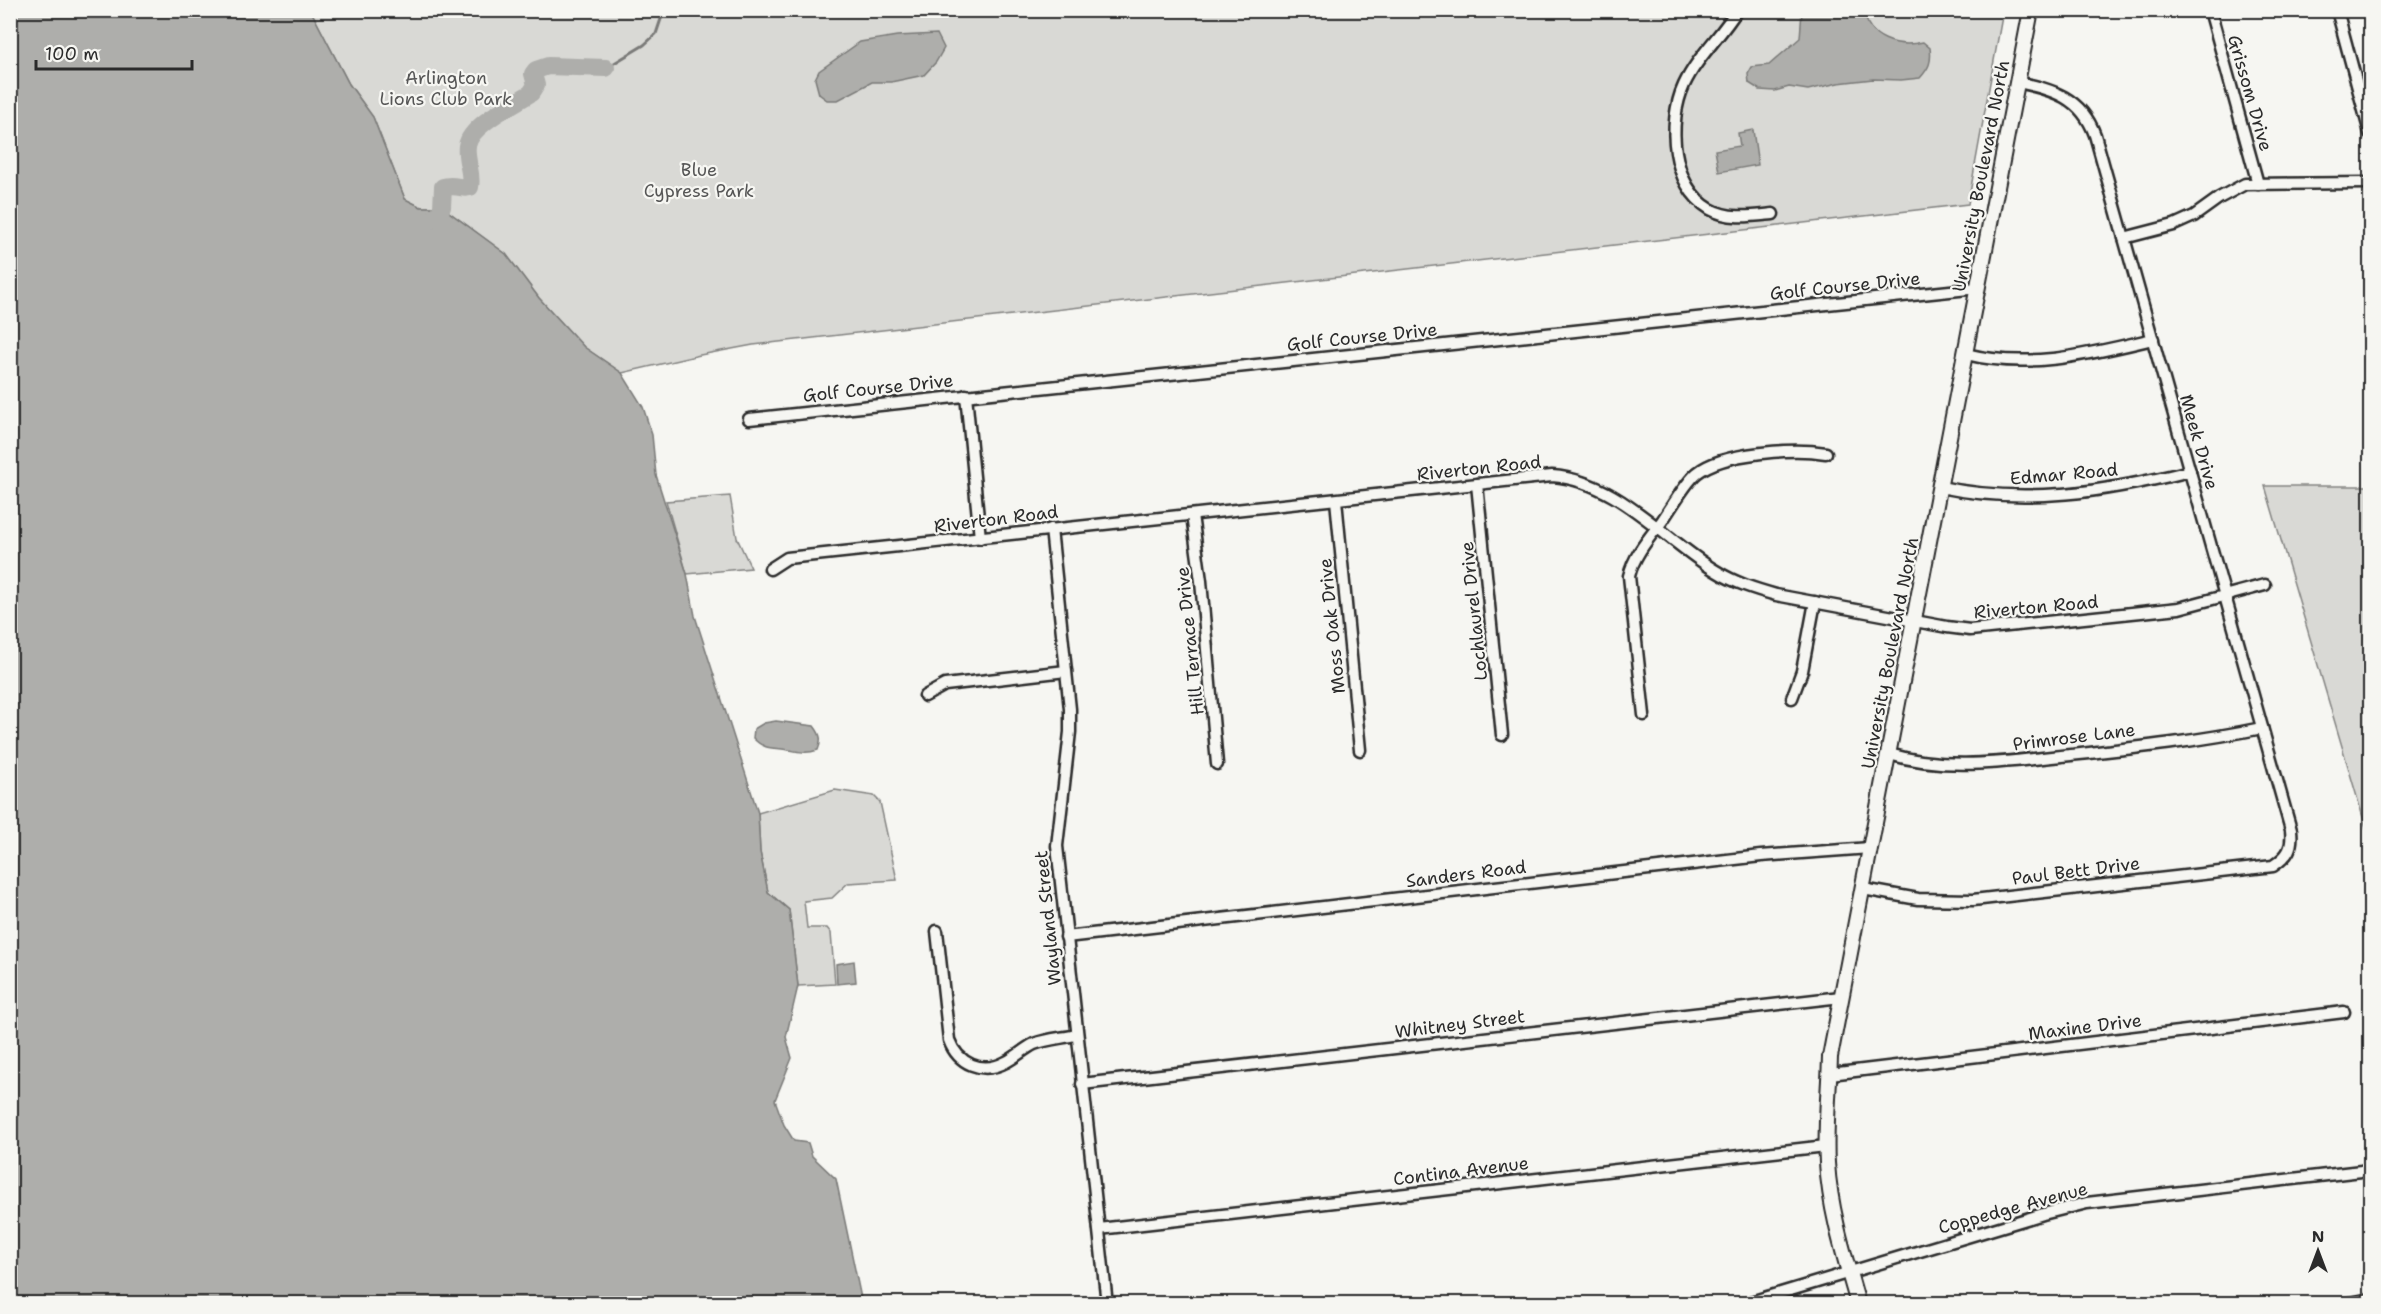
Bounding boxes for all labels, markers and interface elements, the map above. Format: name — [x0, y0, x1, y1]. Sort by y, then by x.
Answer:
street label: Grissom Drive — [2222, 32, 2278, 154]
scale bar — [36, 33, 192, 71]
text: 100 m — [45, 42, 99, 66]
street label: University Boulevard North — [1947, 58, 2015, 294]
park label: Arlington Lions Club Park — [380, 66, 512, 111]
park label: Blue Cypress Park — [644, 158, 754, 203]
street label: Golf Course Drive — [1769, 266, 1921, 306]
street label: Golf Course Drive — [1286, 317, 1438, 357]
street label: Golf Course Drive — [802, 368, 954, 408]
street label: Meek Drive — [2174, 392, 2224, 492]
street label: Riverton Road — [1416, 450, 1542, 486]
street label: Edmar Road — [2009, 457, 2119, 491]
street label: Riverton Road — [933, 499, 1059, 539]
street label: University Boulevard North — [1856, 535, 1924, 771]
street label: Lochlaurel Drive — [1455, 540, 1493, 682]
street label: Moss Oak Drive — [1313, 557, 1351, 695]
street label: Hill Terrace Drive — [1170, 566, 1210, 716]
street label: Riverton Road — [1973, 590, 2099, 624]
street label: Primrose Lane — [2011, 718, 2137, 756]
street label: Wayland Street — [1029, 849, 1067, 987]
street label: Paul Bett Drive — [2011, 851, 2141, 891]
street label: Sanders Road — [1404, 855, 1528, 893]
street label: Whitney Street — [1394, 1004, 1526, 1044]
street label: Maxine Drive — [2027, 1008, 2143, 1046]
street label: Contina Avenue — [1392, 1151, 1530, 1191]
street label: Coppedge Avenue — [1936, 1177, 2090, 1239]
north arrow — [2288, 1221, 2348, 1281]
text: N — [2312, 1226, 2324, 1247]

